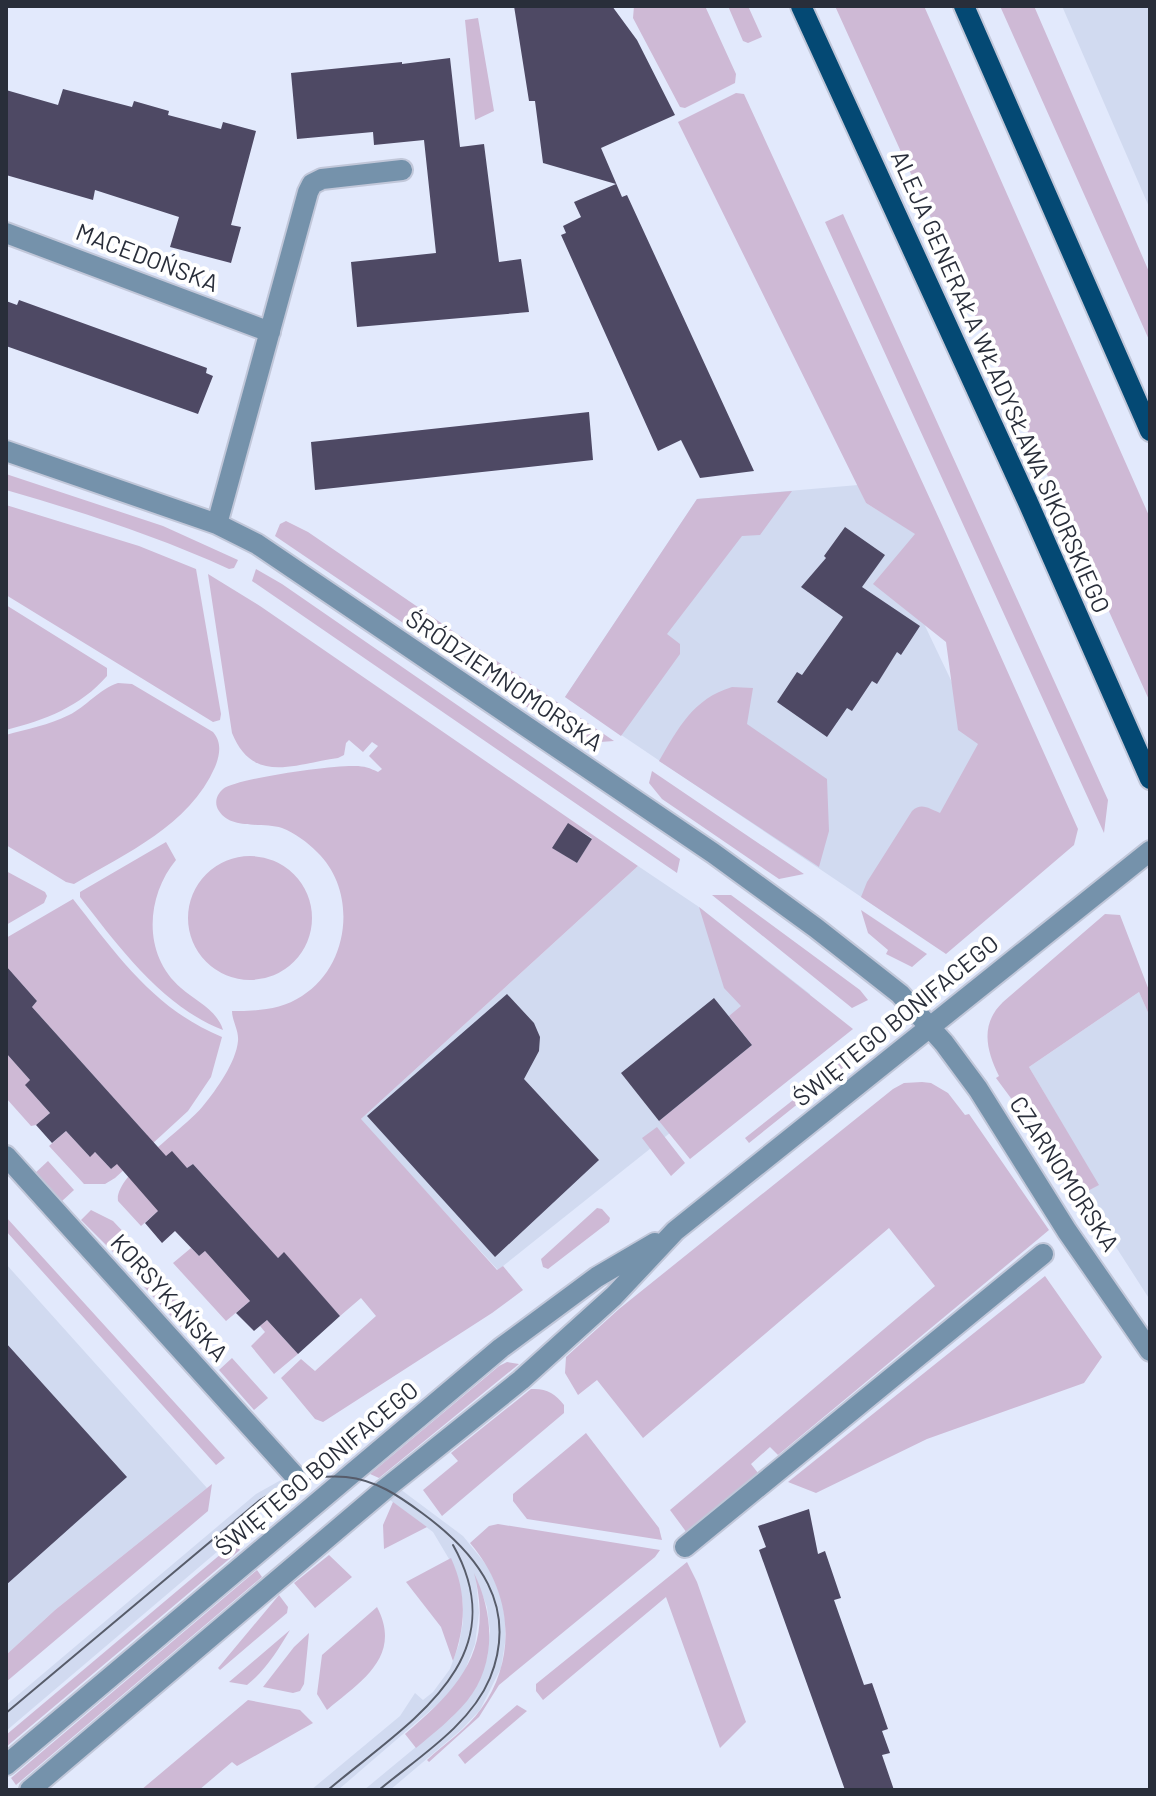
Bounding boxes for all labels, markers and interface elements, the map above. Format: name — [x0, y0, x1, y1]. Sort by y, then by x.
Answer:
street label: ALEJA GENERAŁA WŁADYSŁAWA SIKORSKIEGO — [886, 146, 1117, 617]
street label: MACEDOŃSKA — [72, 216, 223, 297]
street label: ŚRÓDZIEMNOMORSKA — [401, 603, 609, 756]
street label: ŚWIĘTEGO BONIFACEGO — [786, 928, 1004, 1112]
street label: CZARNOMORSKA — [1004, 1090, 1126, 1256]
street label: KORSYKAŃSKA — [105, 1227, 235, 1367]
street label: ŚWIĘTEGO BONIFACEGO — [209, 1374, 423, 1561]

